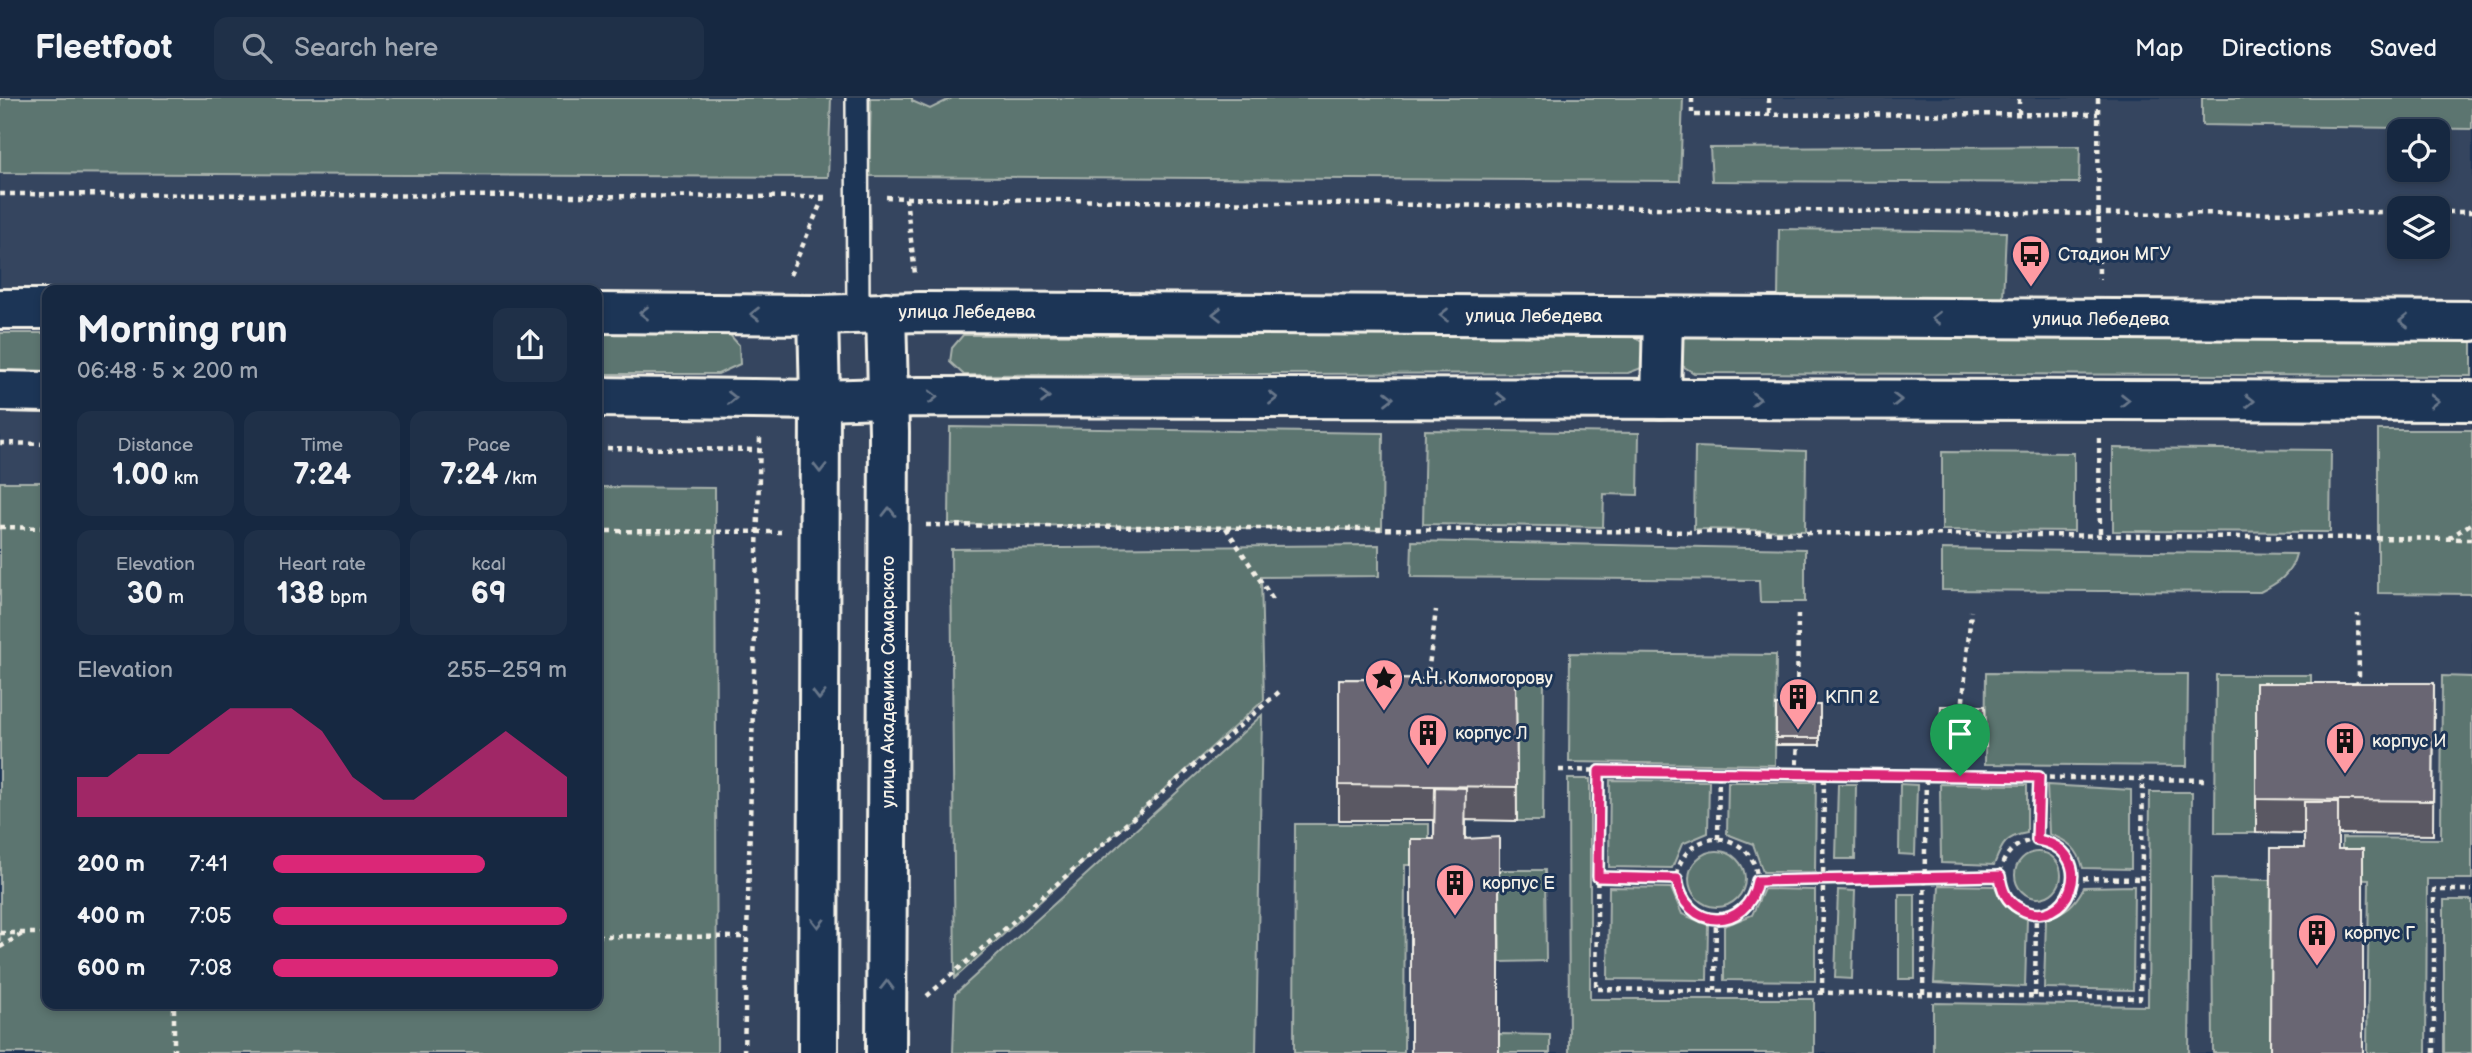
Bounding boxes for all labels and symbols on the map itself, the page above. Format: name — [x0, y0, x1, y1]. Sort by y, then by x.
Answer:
bus stop icon: Стадион МГУ — [2010, 233, 2052, 288]
place label: Стадион МГУ — [2058, 244, 2171, 265]
street label: улица Лебедева — [898, 302, 1036, 323]
one-way arrow — [639, 305, 649, 321]
one-way arrow — [749, 306, 760, 322]
one-way arrow — [1211, 306, 1221, 322]
street label: улица Лебедева — [1465, 306, 1603, 327]
one-way arrow — [1438, 307, 1449, 323]
street label: улица Лебедева — [2032, 309, 2170, 330]
one-way arrow — [1930, 310, 1940, 326]
one-way arrow — [2398, 313, 2409, 328]
one-way arrow — [928, 389, 939, 405]
one-way arrow — [1040, 389, 1051, 405]
one-way arrow — [1268, 390, 1278, 406]
one-way arrow — [1384, 390, 1394, 406]
one-way arrow — [726, 391, 737, 406]
one-way arrow — [1497, 391, 1507, 407]
one-way arrow — [1751, 391, 1762, 407]
one-way arrow — [1893, 392, 1903, 408]
one-way arrow — [2120, 392, 2131, 408]
one-way arrow — [2245, 393, 2256, 409]
one-way arrow — [2429, 393, 2440, 409]
one-way arrow — [812, 463, 828, 474]
one-way arrow — [881, 507, 897, 517]
street label: улица Академика Самарского — [878, 556, 899, 808]
place icon: А.Н. Колмогорову — [1363, 657, 1405, 712]
place label: А.Н. Колмогорову — [1410, 668, 1553, 689]
building icon: КПП 2 — [1777, 676, 1819, 731]
place label: КПП 2 — [1825, 687, 1879, 708]
one-way arrow — [811, 691, 827, 701]
pin — [1930, 704, 1990, 776]
building icon: корпус Л — [1407, 712, 1449, 767]
building icon: корпус И — [2324, 720, 2366, 775]
place label: корпус Л — [1455, 723, 1528, 744]
place label: корпус И — [2372, 731, 2447, 752]
building icon: корпус Е — [1434, 862, 1476, 917]
place label: корпус Е — [1482, 873, 1555, 894]
building icon: корпус Г — [2296, 912, 2338, 967]
one-way arrow — [810, 918, 826, 929]
place label: корпус Г — [2344, 923, 2415, 944]
one-way arrow — [879, 979, 895, 990]

